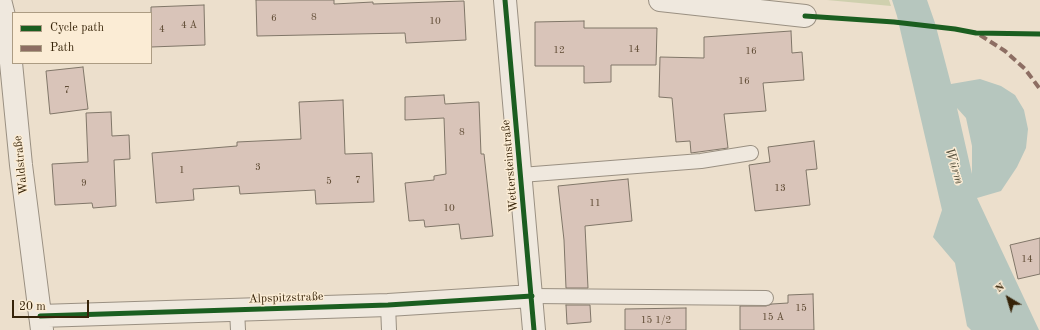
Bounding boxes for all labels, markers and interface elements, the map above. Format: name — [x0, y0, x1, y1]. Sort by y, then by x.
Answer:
house number: 8 — [311, 11, 317, 23]
legend — [12, 12, 152, 64]
house number: 6 — [271, 12, 277, 24]
house number: 10 — [429, 15, 441, 27]
house number: 4 A — [181, 19, 197, 31]
text: Cycle path — [50, 22, 104, 34]
house number: 4 — [159, 23, 165, 35]
text: Path — [50, 42, 74, 54]
house number: 14 — [628, 43, 640, 55]
house number: 12 — [553, 44, 565, 56]
house number: 16 — [745, 45, 757, 57]
house number: 16 — [738, 75, 750, 87]
house number: 7 — [64, 84, 70, 96]
street label: Wettersteinstraße — [499, 119, 521, 213]
house number: 8 — [459, 126, 465, 138]
street label: Waldstraße — [11, 135, 31, 195]
water label: Würm — [941, 146, 967, 186]
house number: 3 — [255, 161, 261, 173]
house number: 1 — [179, 164, 185, 176]
house number: 7 — [355, 174, 361, 186]
house number: 5 — [326, 175, 332, 187]
house number: 9 — [81, 177, 87, 189]
house number: 13 — [774, 182, 786, 194]
house number: 11 — [589, 197, 601, 209]
house number: 10 — [443, 202, 455, 214]
house number: 14 — [1021, 253, 1033, 265]
north arrow — [988, 278, 1028, 318]
text: N — [994, 281, 1007, 295]
street label: Alpspitzstraße — [248, 289, 324, 307]
scale bar — [14, 292, 91, 318]
text: 20 m — [19, 301, 46, 313]
house number: 15 — [795, 302, 807, 314]
house number: 15 A — [762, 311, 784, 323]
house number: 15 1/2 — [641, 314, 671, 326]

